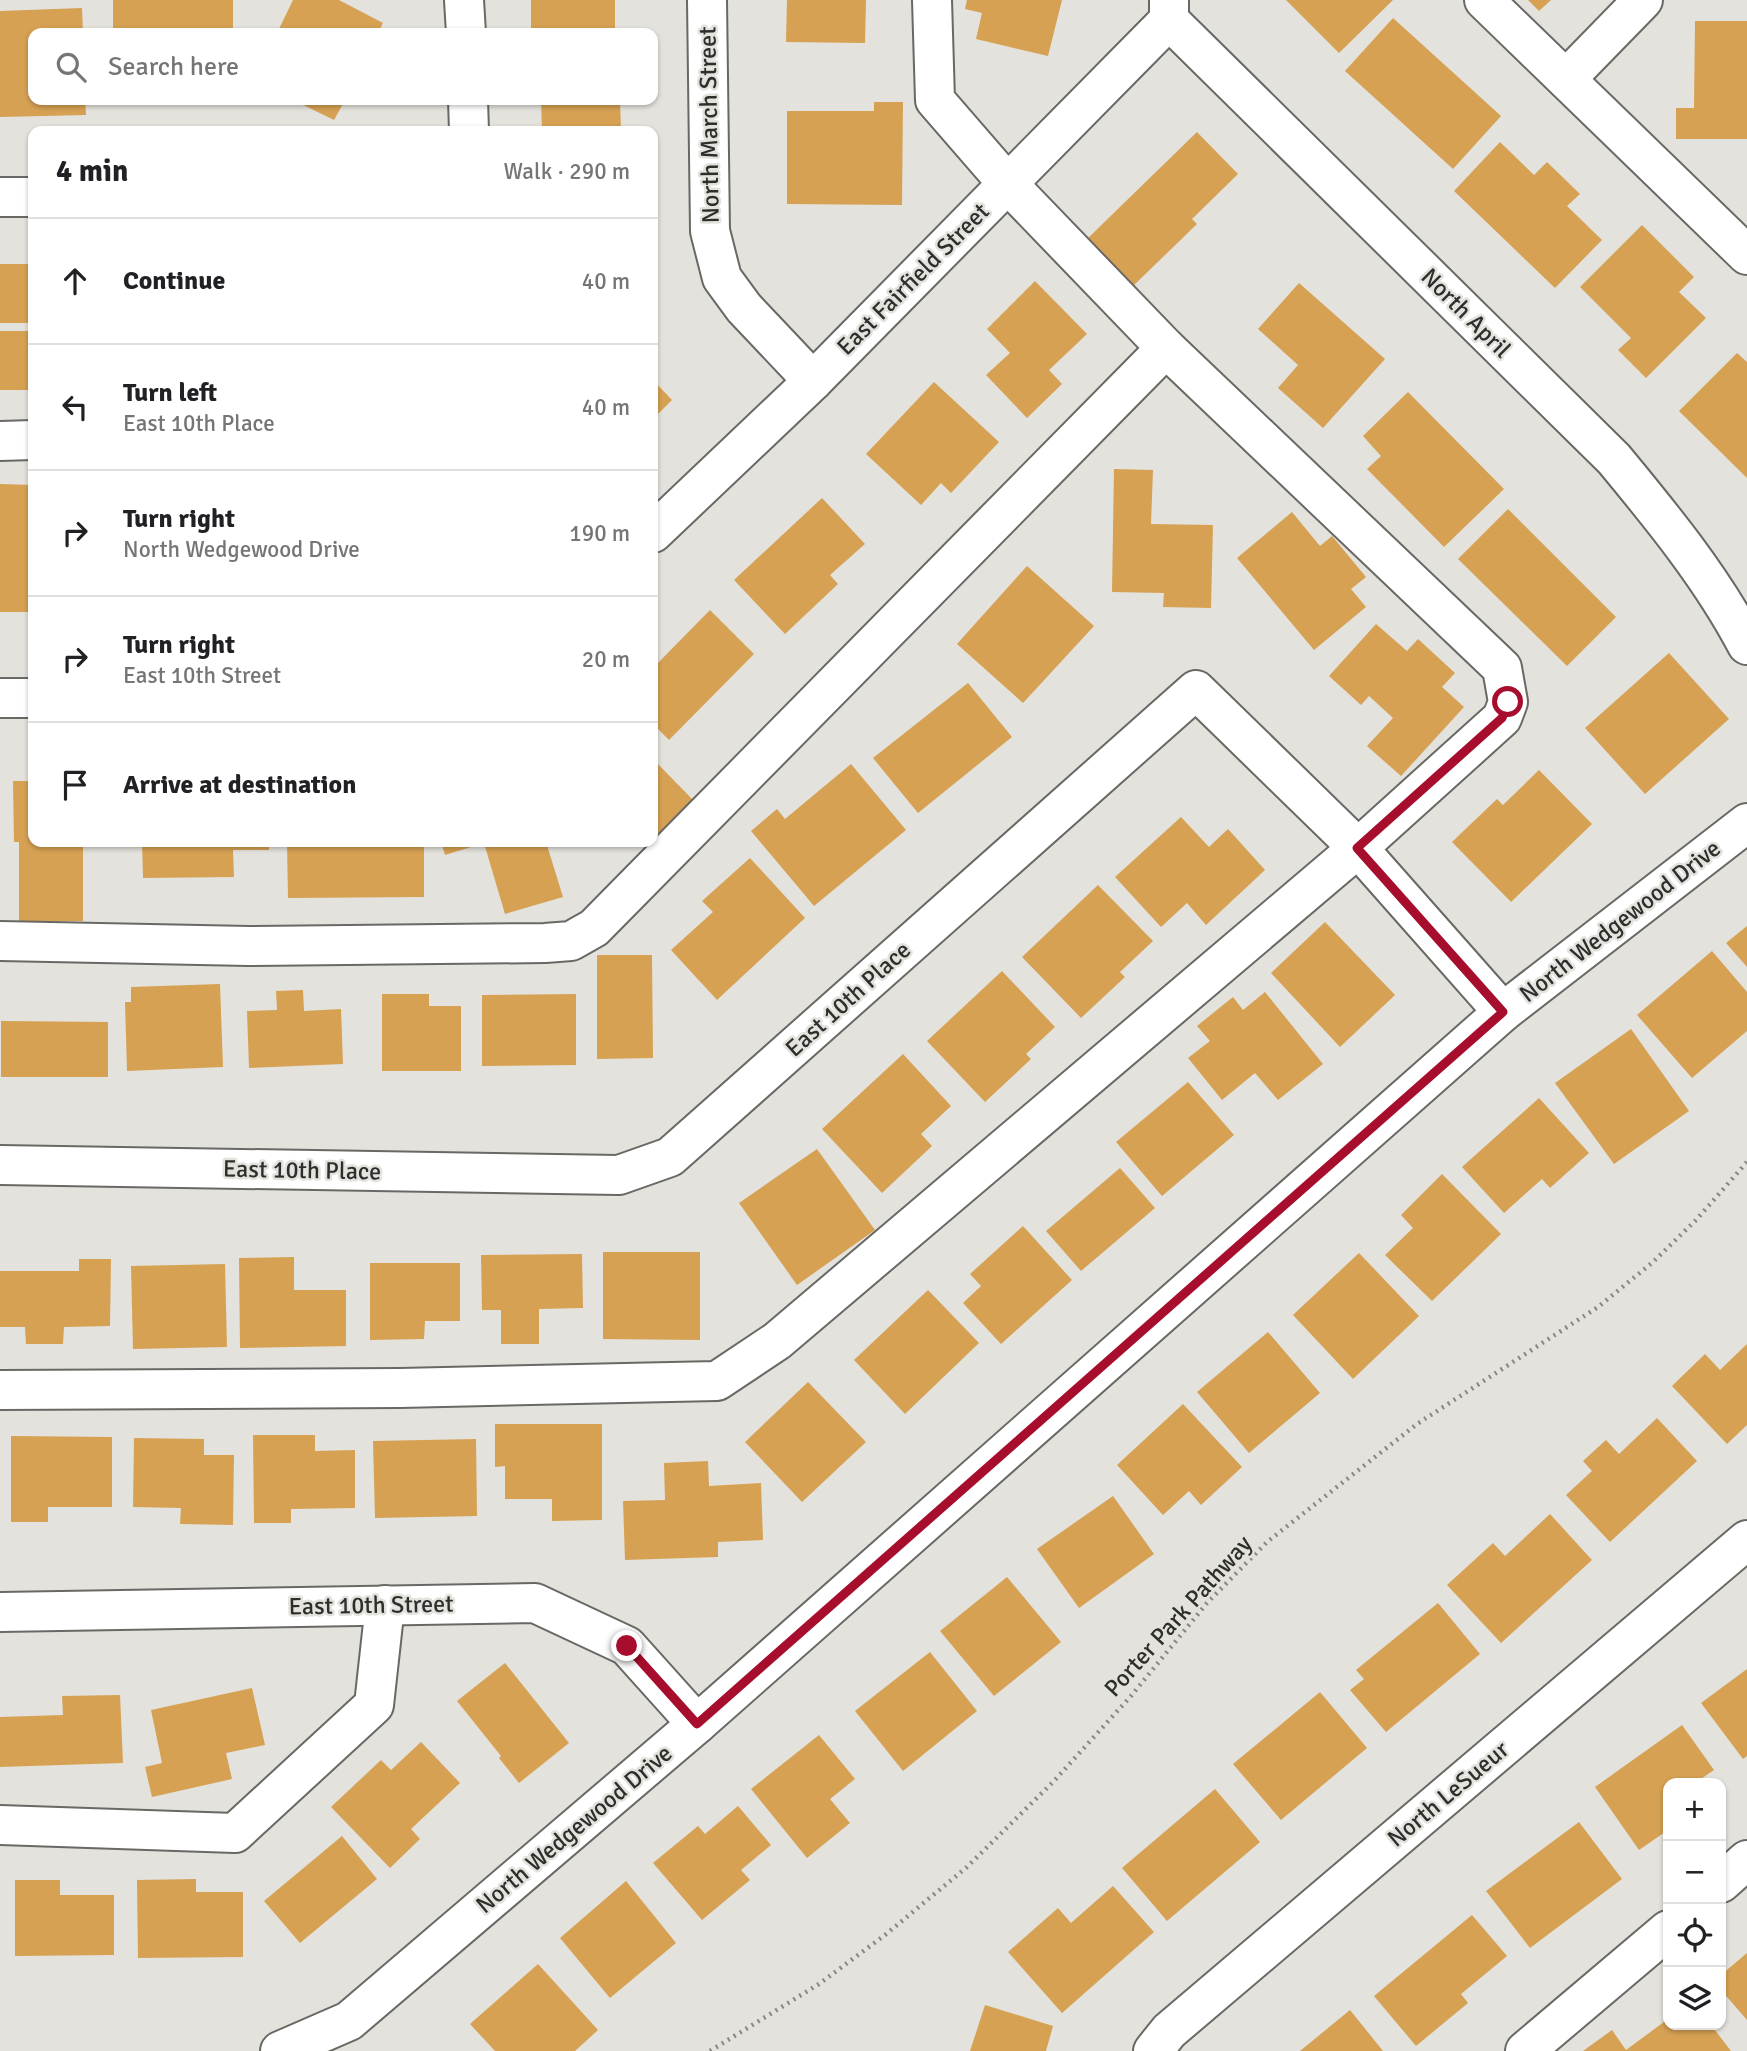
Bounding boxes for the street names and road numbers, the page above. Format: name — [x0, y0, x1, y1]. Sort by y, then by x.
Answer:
street label: North March Street — [692, 26, 726, 224]
street label: East Fairfield Street — [831, 197, 995, 361]
street label: North April — [1415, 262, 1517, 364]
street label: North Wedgewood Drive — [1513, 833, 1727, 1009]
street label: East 10th Place — [779, 935, 917, 1063]
street label: East 10th Place — [223, 1154, 381, 1186]
street label: Porter Park Pathway — [1098, 1529, 1258, 1703]
street label: East 10th Street — [288, 1589, 454, 1621]
street label: North LeSueur — [1381, 1734, 1515, 1853]
street label: North Wedgewood Drive — [470, 1738, 678, 1920]

